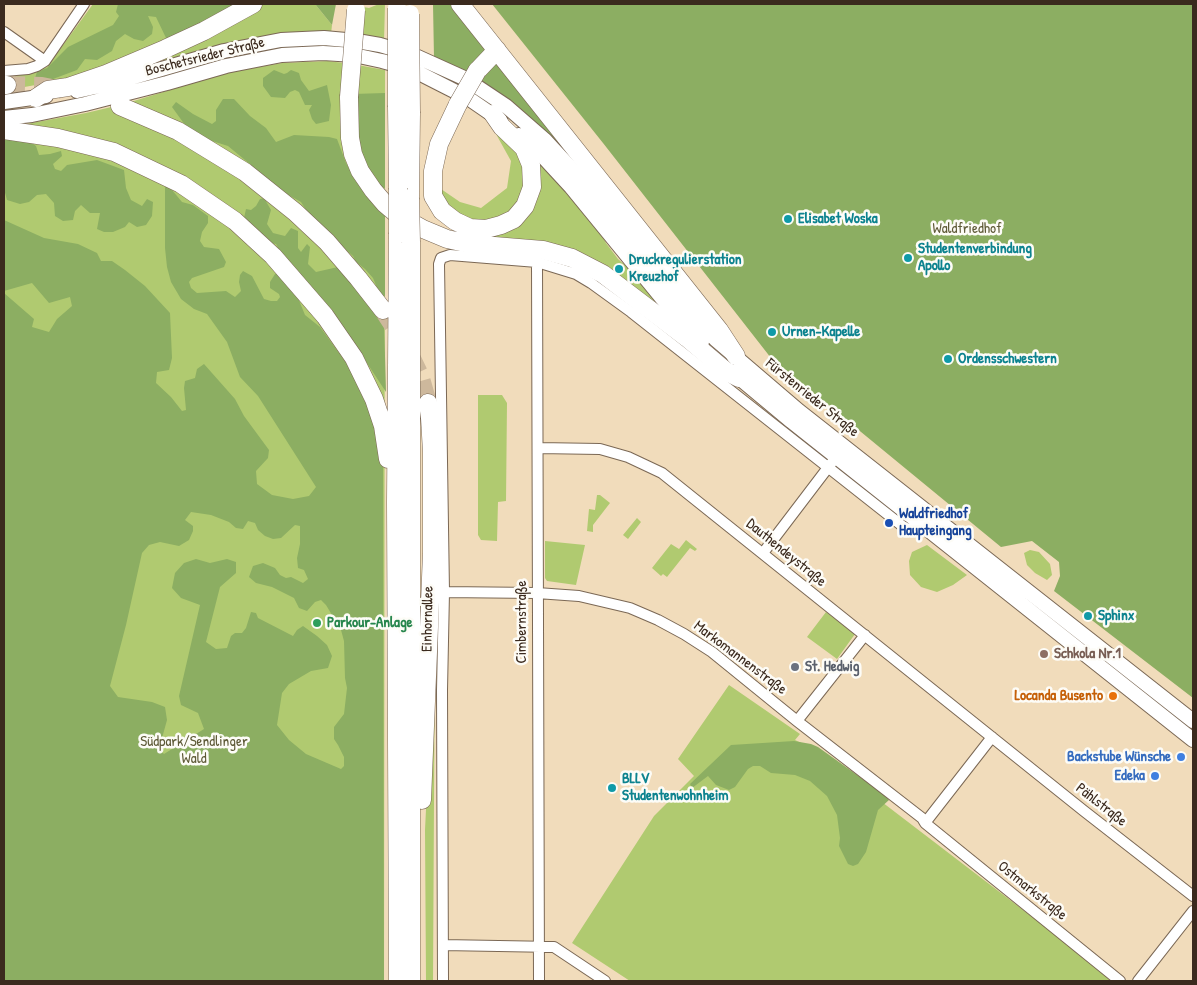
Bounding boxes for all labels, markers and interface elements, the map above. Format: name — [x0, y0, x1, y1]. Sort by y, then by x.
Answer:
street label: Boschetsrieder Straße — [144, 33, 266, 81]
place label: Elisabet Woska — [798, 210, 878, 228]
marker: Elisabet Woska — [782, 213, 794, 225]
park label: Waldfriedhof — [932, 220, 1002, 238]
place label: Studentenverbindung Apollo — [918, 240, 1032, 275]
place label: Druckregulierstation Kreuzhof — [629, 251, 742, 286]
marker: Studentenverbindung Apollo — [902, 252, 914, 264]
marker: Druckregulierstation Kreuzhof — [613, 263, 625, 275]
place label: Urnen-Kapelle — [782, 323, 860, 341]
marker: Urnen-Kapelle — [766, 326, 778, 338]
place label: Ordensschwestern — [958, 350, 1057, 368]
marker: Ordensschwestern — [942, 353, 954, 365]
street label: Fürstenrieder Straße — [762, 355, 862, 441]
place label: Waldfriedhof Haupteingang — [899, 505, 972, 540]
street label: Dauthendeystraße — [742, 515, 830, 591]
marker: Waldfriedhof Haupteingang — [883, 517, 895, 529]
street label: Cimbernstraße — [513, 581, 531, 663]
street label: Einhornallee — [418, 586, 438, 652]
place label: Sphinx — [1098, 607, 1134, 625]
marker: Sphinx — [1082, 610, 1094, 622]
place label: Parkour-Anlage — [327, 614, 413, 632]
marker: Parkour-Anlage — [311, 617, 323, 629]
street label: Markomannenstraße — [690, 617, 790, 699]
place label: Schkola Nr.1 — [1054, 645, 1121, 663]
marker: Schkola Nr.1 — [1038, 648, 1050, 660]
place label: St. Hedwig — [805, 658, 860, 676]
marker: St. Hedwig — [789, 661, 801, 673]
place label: Locanda Busento — [1014, 687, 1103, 705]
marker: Locanda Busento — [1107, 690, 1119, 702]
park label: Südpark/Sendlinger Wald — [140, 733, 248, 768]
place label: Backstube Wünsche — [1067, 748, 1171, 766]
marker: Backstube Wünsche — [1175, 751, 1187, 763]
place label: Edeka — [1114, 767, 1145, 785]
place label: BLLV Studentenwohnheim — [622, 770, 728, 805]
marker: Edeka — [1149, 770, 1161, 782]
street label: Pählstraße — [1072, 779, 1130, 831]
marker: BLLV Studentenwohnheim — [606, 782, 618, 794]
street label: Ostmarkstraße — [994, 858, 1070, 924]

